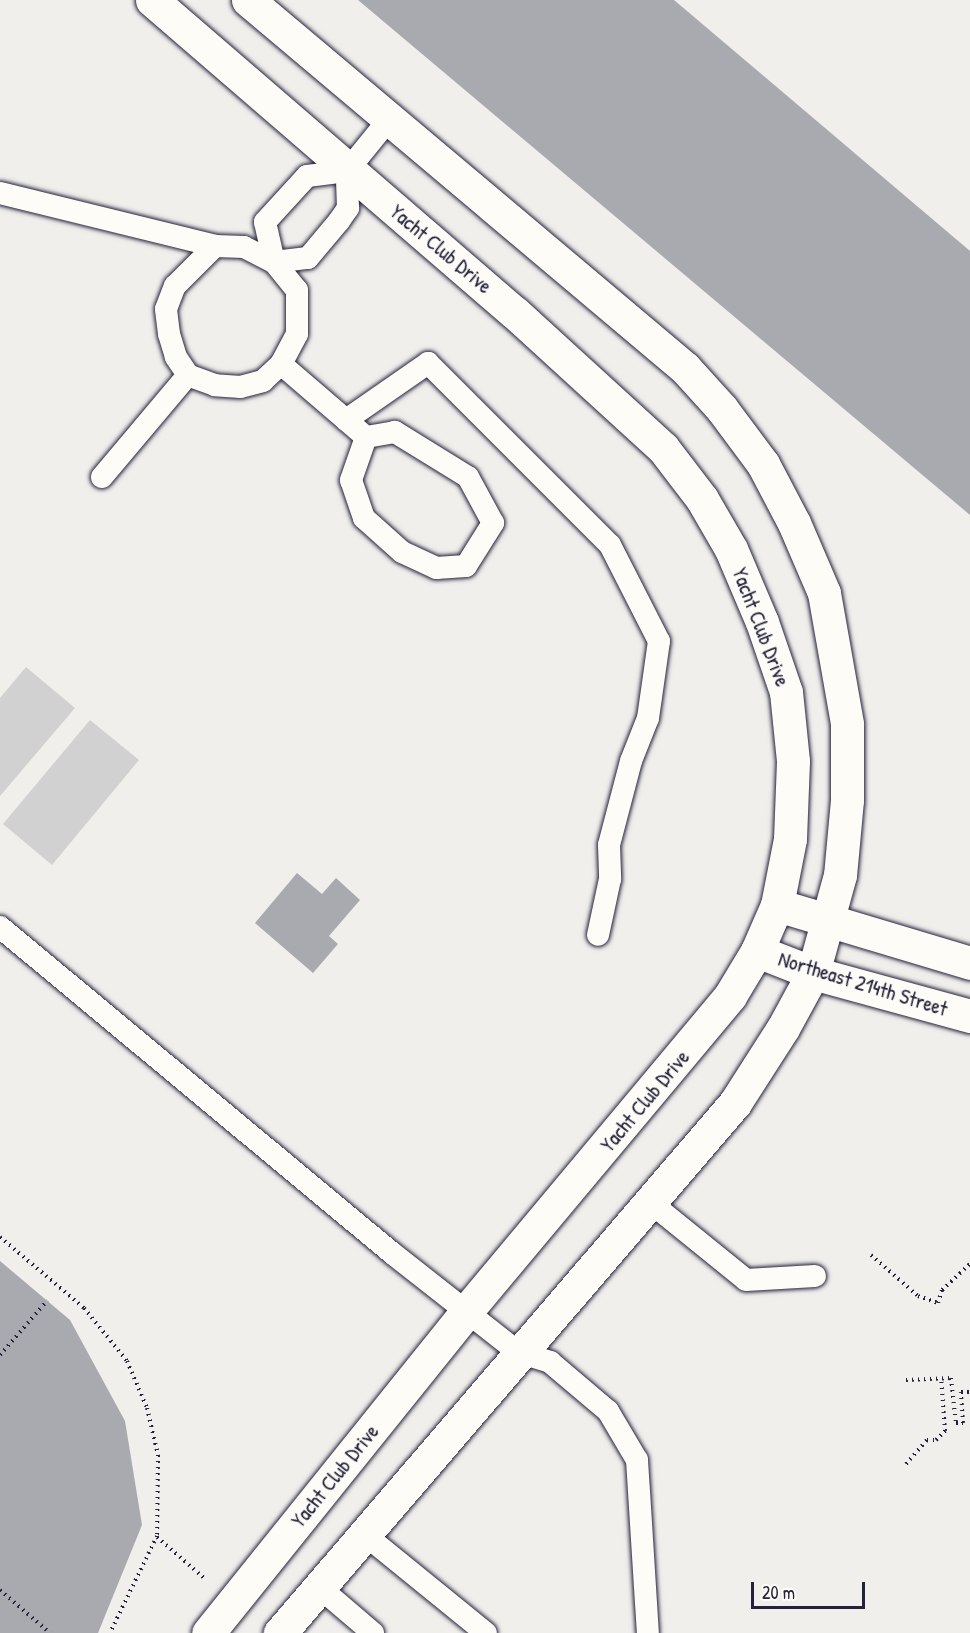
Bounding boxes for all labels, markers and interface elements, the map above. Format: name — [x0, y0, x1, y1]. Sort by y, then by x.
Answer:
street label: Yacht Club Drive — [385, 199, 497, 299]
street label: Yacht Club Drive — [727, 564, 795, 690]
street label: Northeast 214th Street — [775, 946, 951, 1022]
street label: Yacht Club Drive — [595, 1045, 695, 1157]
street label: Yacht Club Drive — [286, 1419, 384, 1533]
scale bar — [754, 1570, 868, 1608]
text: 20 m — [762, 1580, 795, 1605]

